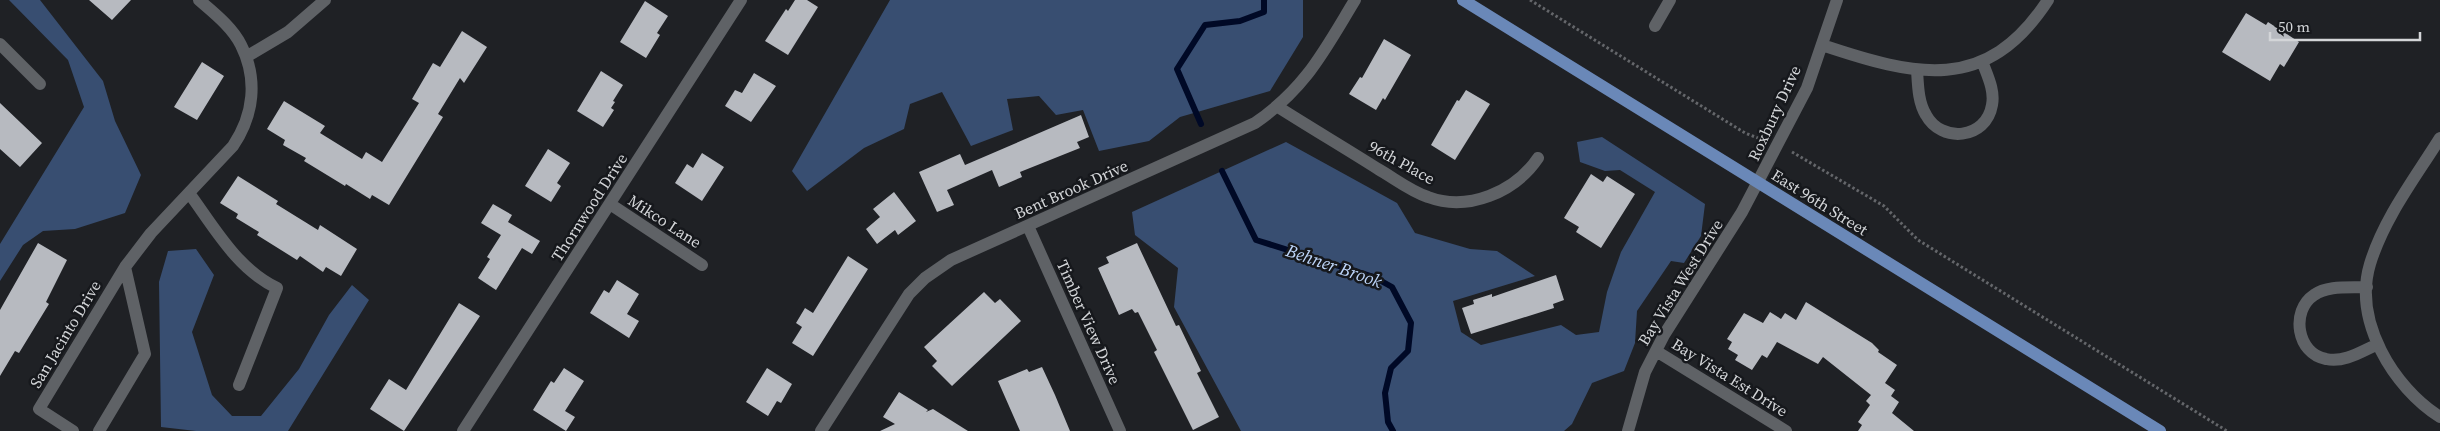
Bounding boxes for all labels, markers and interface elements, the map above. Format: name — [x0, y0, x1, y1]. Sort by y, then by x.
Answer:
scale bar — [2270, 10, 2420, 42]
text: 50 m — [2278, 16, 2310, 37]
street label: Roxbury Drive — [1742, 62, 1806, 164]
street label: 96th Place — [1365, 135, 1439, 189]
street label: Thornwood Drive — [546, 149, 632, 265]
street label: Bent Brook Drive — [1011, 154, 1131, 224]
street label: East 96th Street — [1768, 164, 1873, 241]
street label: Mikco Lane — [624, 189, 706, 253]
street label: Bay Vista West Drive — [1632, 215, 1728, 349]
water label: Behner Brook — [1282, 237, 1386, 294]
street label: Timber View Drive — [1052, 256, 1126, 388]
street label: San Jacinto Drive — [24, 276, 106, 392]
street label: Bay Vista Est Drive — [1668, 333, 1792, 421]

